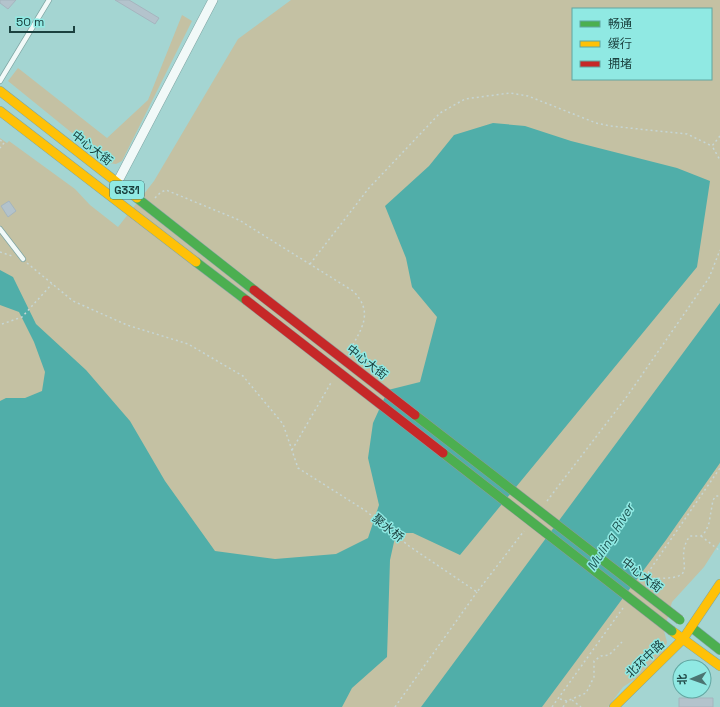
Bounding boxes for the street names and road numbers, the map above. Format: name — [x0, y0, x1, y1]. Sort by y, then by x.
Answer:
street label: 中心大街 — [68, 127, 116, 169]
road number: G331 — [110, 181, 144, 199]
street label: 中心大街 — [343, 341, 391, 383]
street label: 聚水桥 — [369, 510, 407, 546]
street label: 中心大街 — [618, 554, 666, 596]
street label: 北环中路 — [622, 637, 668, 681]

